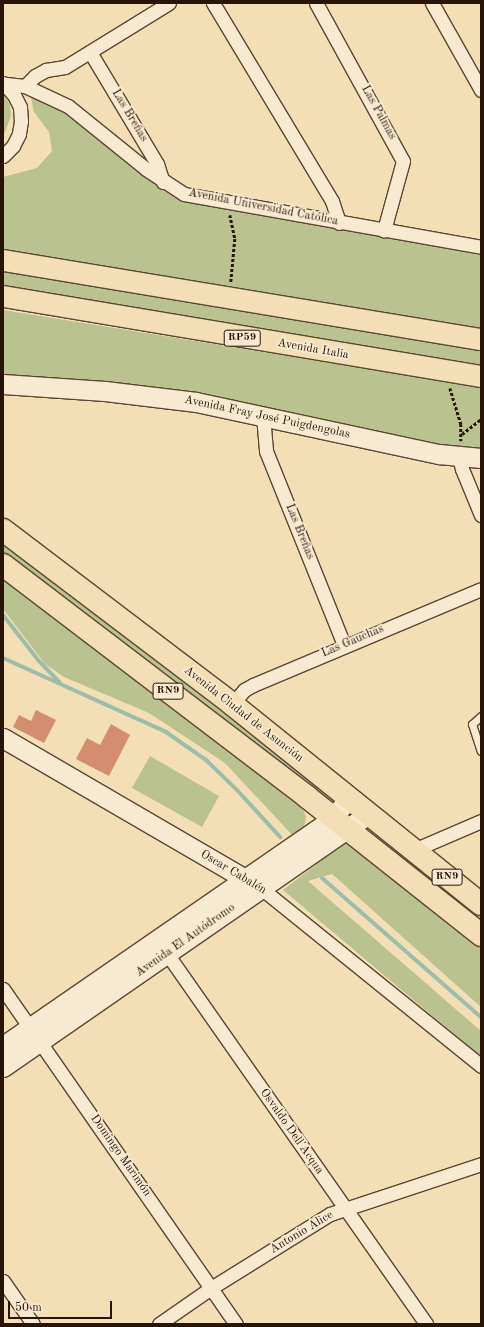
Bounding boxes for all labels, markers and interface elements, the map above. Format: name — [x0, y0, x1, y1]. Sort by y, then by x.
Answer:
street label: Las Palmas — [357, 83, 399, 143]
street label: Las Breñas — [108, 87, 150, 145]
street label: Avenida Universidad Católica — [187, 186, 339, 230]
road number: RP59 — [223, 329, 261, 347]
street label: Avenida Italia — [276, 337, 350, 363]
street label: Avenida Fray José Puigdengolas — [183, 393, 351, 443]
street label: Las Breñas — [281, 502, 317, 562]
street label: Las Gauchas — [320, 622, 386, 662]
street label: Avenida Ciudad de Asunción — [180, 664, 306, 766]
road number: RN9 — [152, 682, 184, 700]
street label: Oscar Cabalén — [197, 848, 269, 898]
road number: RN9 — [431, 868, 463, 886]
street label: Avenida El Autódromo — [133, 901, 239, 981]
street label: Osvaldo Dell'Acqua — [256, 1086, 326, 1178]
street label: Domingo Marimón — [86, 1112, 154, 1200]
street label: Antonio Alice — [268, 1208, 336, 1258]
scale bar — [10, 1293, 114, 1319]
text: 50 m — [15, 1302, 42, 1314]

